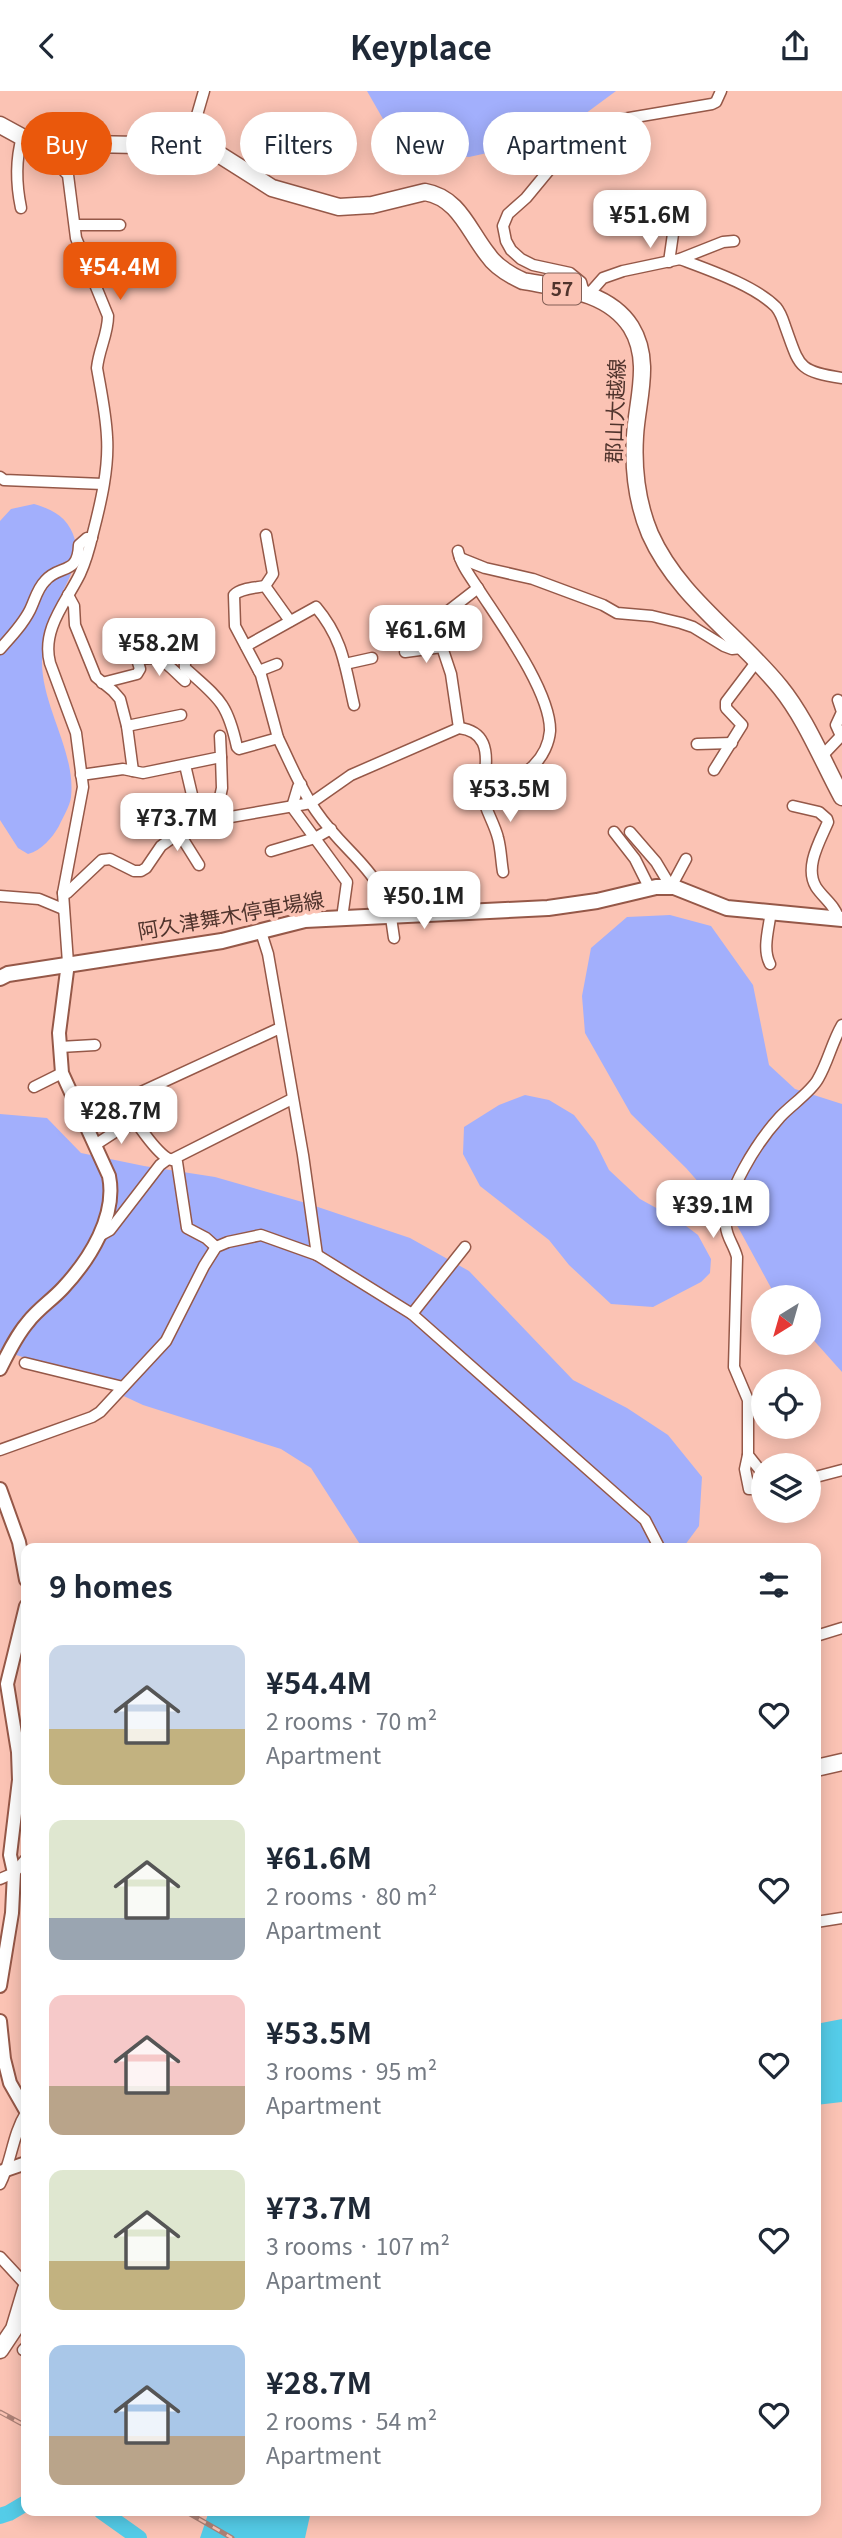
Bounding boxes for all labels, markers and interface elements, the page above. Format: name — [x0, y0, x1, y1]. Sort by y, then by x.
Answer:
text: Keyplace — [350, 23, 492, 69]
icon: back — [28, 27, 66, 65]
icon: share — [776, 27, 814, 65]
chip: Buy — [21, 112, 112, 175]
chip: Rent — [126, 112, 226, 175]
chip: Filters — [240, 112, 357, 175]
chip: New — [371, 112, 469, 175]
chip: Apartment — [483, 112, 651, 175]
pin: ¥51.6M — [593, 191, 707, 250]
text: ¥51.6M — [609, 196, 691, 230]
pin: ¥54.4M — [63, 243, 177, 302]
text: ¥54.4M — [79, 248, 161, 282]
road number: 57 — [543, 273, 581, 305]
street label: 郡山大越線 — [597, 358, 631, 464]
pin: ¥61.6M — [369, 605, 483, 665]
text: ¥61.6M — [385, 611, 467, 645]
pin: ¥58.2M — [102, 619, 216, 678]
text: ¥58.2M — [118, 624, 200, 658]
pin: ¥53.5M — [453, 765, 567, 824]
text: ¥53.5M — [469, 770, 551, 804]
pin: ¥73.7M — [120, 793, 234, 853]
text: ¥73.7M — [136, 799, 218, 833]
pin: ¥50.1M — [367, 871, 481, 931]
text: ¥50.1M — [383, 877, 465, 911]
street label: 阿久津舞木停車場線 — [135, 883, 326, 945]
pin: ¥28.7M — [64, 1087, 178, 1146]
text: ¥28.7M — [80, 1092, 162, 1126]
pin: ¥39.1M — [656, 1181, 770, 1240]
text: ¥39.1M — [672, 1186, 754, 1220]
north arrow — [751, 1285, 821, 1355]
map controls — [751, 1285, 821, 1523]
button: locate — [751, 1369, 821, 1439]
button: layers — [751, 1453, 821, 1523]
text: 9 homes — [49, 1563, 173, 1607]
icon: filters — [755, 1566, 793, 1604]
text: ¥54.4M — [266, 1659, 372, 1703]
icon: home — [105, 1673, 189, 1757]
icon: heart — [755, 1696, 793, 1734]
text: 2 rooms · 70 m² — [266, 1703, 437, 1737]
text: Apartment — [266, 1737, 381, 1771]
text: ¥61.6M — [266, 1834, 372, 1878]
icon: home — [105, 1848, 189, 1932]
icon: heart — [755, 1871, 793, 1909]
text: 2 rooms · 80 m² — [266, 1878, 437, 1912]
text: Apartment — [266, 1912, 381, 1946]
text: ¥53.5M — [266, 2009, 372, 2053]
icon: home — [105, 2023, 189, 2107]
icon: heart — [755, 2046, 793, 2084]
text: 3 rooms · 95 m² — [266, 2053, 437, 2087]
text: Apartment — [266, 2087, 381, 2121]
text: ¥73.7M — [266, 2184, 372, 2228]
icon: home — [105, 2198, 189, 2282]
icon: heart — [755, 2221, 793, 2259]
text: 3 rooms · 107 m² — [266, 2228, 450, 2262]
text: Apartment — [266, 2262, 381, 2296]
text: ¥28.7M — [266, 2359, 372, 2403]
icon: home — [105, 2373, 189, 2457]
icon: heart — [755, 2396, 793, 2434]
text: 2 rooms · 54 m² — [266, 2403, 437, 2437]
text: Apartment — [266, 2437, 381, 2471]

